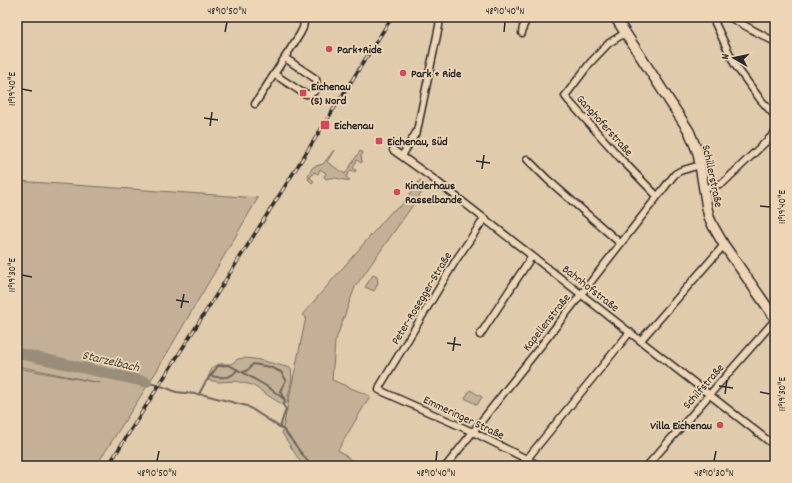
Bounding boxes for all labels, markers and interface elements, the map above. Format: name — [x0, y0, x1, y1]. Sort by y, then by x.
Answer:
text: 48°10'50"N — [207, 5, 247, 19]
text: 48°10'40"N — [485, 5, 525, 19]
north arrow — [714, 38, 754, 78]
place label: Park+Ride — [337, 42, 383, 59]
marker: Park+Ride — [324, 44, 334, 54]
text: N — [718, 52, 735, 61]
place label: Park + Ride — [411, 66, 462, 83]
marker: Park + Ride — [398, 68, 408, 78]
text: 11°19'40"E — [6, 72, 20, 106]
place label: Eichenau (S) Nord — [311, 79, 351, 110]
marker: Eichenau (S) Nord — [298, 88, 308, 98]
street label: Ganghoferstraße — [572, 91, 636, 161]
place label: Eichenau — [334, 118, 374, 135]
marker: Eichenau — [319, 119, 331, 131]
place label: Eichenau, Süd — [387, 134, 448, 151]
marker: Eichenau, Süd — [374, 136, 384, 146]
street label: Schillerstraße — [697, 143, 726, 209]
place label: Kinderhaus Rasselbande — [405, 178, 463, 209]
marker: Kinderhaus Rasselbande — [392, 187, 402, 197]
text: 11°19'40"E — [776, 190, 790, 224]
street label: Peter-Rosegger-Straße — [388, 249, 457, 348]
text: 11°19'30"E — [6, 257, 20, 292]
street label: Bahnhofstraße — [558, 262, 622, 317]
street label: Kapellenstraße — [519, 290, 575, 355]
water label: Starzelbach — [80, 347, 142, 378]
street label: Schilfstraße — [680, 360, 729, 413]
text: 11°19'30"E — [776, 376, 790, 411]
street label: Emmeringer Straße — [420, 392, 507, 445]
place label: Villa Eichenau — [650, 418, 712, 435]
marker: Villa Eichenau — [715, 420, 725, 430]
text: 48°10'50"N — [137, 467, 177, 481]
text: 48°10'40"N — [416, 467, 456, 481]
text: 48°10'30"N — [694, 467, 734, 481]

